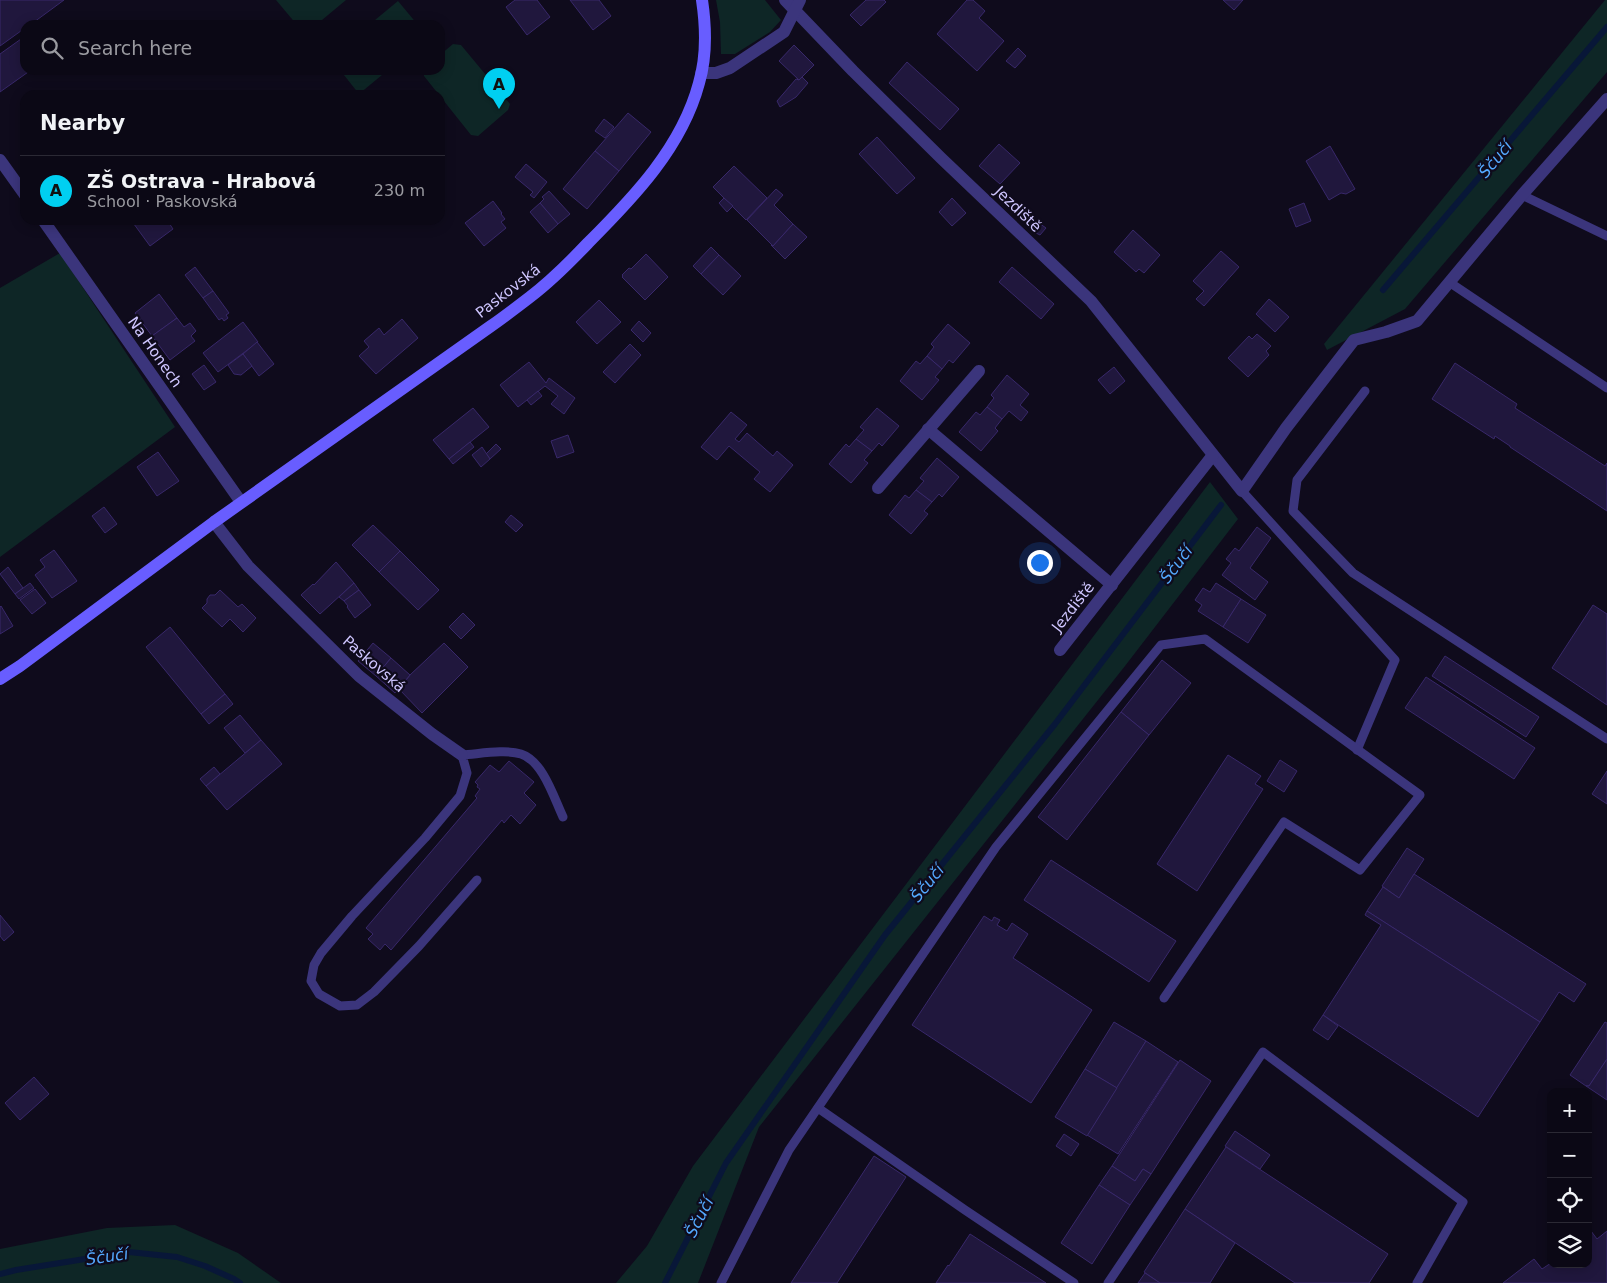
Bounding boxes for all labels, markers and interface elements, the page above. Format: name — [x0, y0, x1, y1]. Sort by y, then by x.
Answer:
search box — [20, 20, 445, 75]
icon: search — [38, 34, 66, 62]
text: Search here — [78, 37, 192, 59]
pin: A — [483, 68, 515, 109]
text: Nearby — [40, 111, 125, 135]
water label: Ščučí — [1474, 135, 1518, 182]
text: ZŠ Ostrava - Hrabová — [87, 170, 316, 192]
text: A — [50, 181, 62, 200]
text: 230 m — [374, 181, 425, 200]
street label: Jezdiště — [990, 182, 1045, 236]
text: School · Paskovská — [87, 192, 238, 211]
street label: Paskovská — [472, 260, 544, 322]
street label: Na Honech — [124, 313, 186, 391]
water label: Ščučí — [1156, 540, 1198, 587]
your location — [1027, 550, 1053, 576]
street label: Jezdiště — [1047, 579, 1098, 636]
street label: Paskovská — [339, 632, 409, 696]
water label: Ščučí — [907, 859, 950, 906]
map controls — [1547, 1088, 1592, 1268]
button: + — [1547, 1088, 1592, 1133]
button: − — [1547, 1133, 1592, 1178]
button: locate — [1547, 1178, 1592, 1223]
water label: Ščučí — [681, 1192, 719, 1240]
button: layers — [1547, 1223, 1592, 1268]
water label: Ščučí — [85, 1244, 132, 1269]

